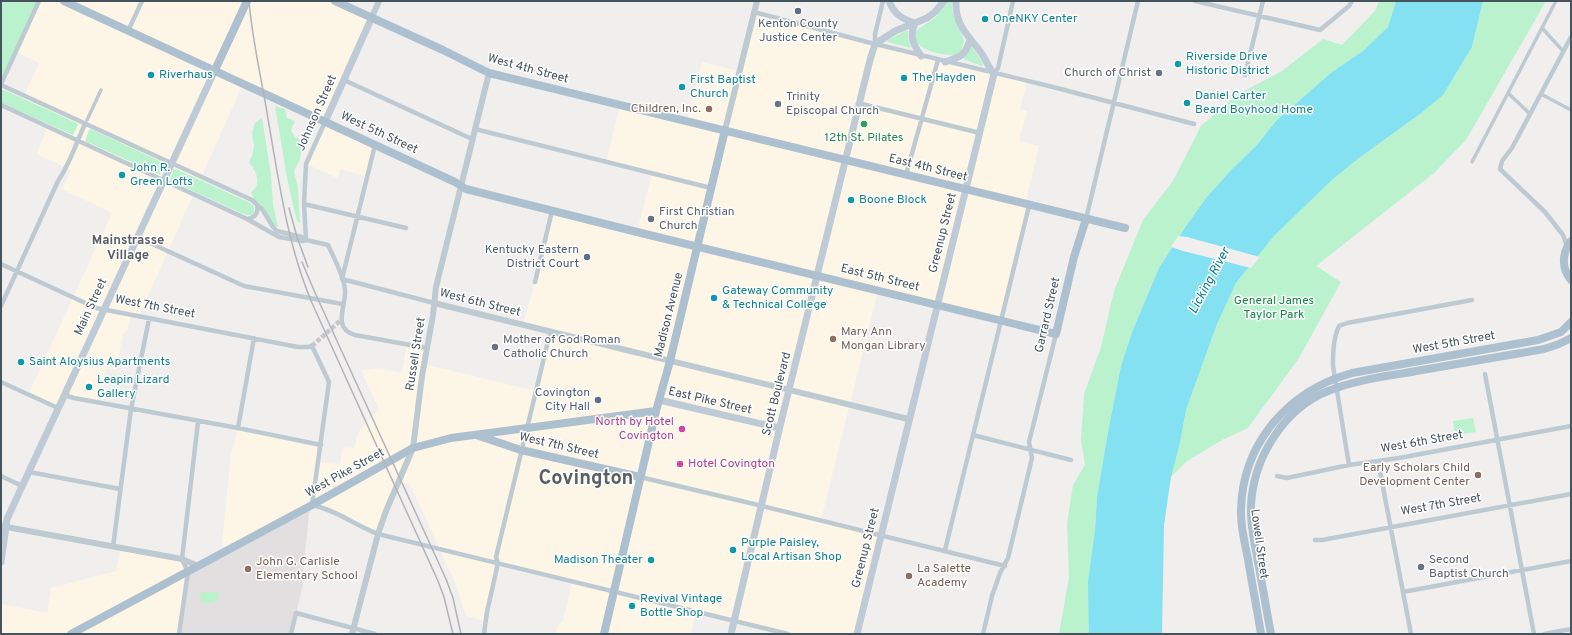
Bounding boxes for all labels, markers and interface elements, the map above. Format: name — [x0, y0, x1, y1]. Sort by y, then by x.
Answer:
marker: Kenton County Justice Center — [793, 6, 803, 16]
place label: OneNKY Center — [993, 11, 1078, 27]
marker: OneNKY Center — [980, 14, 990, 24]
place label: Kenton County Justice Center — [758, 16, 838, 46]
place label: Riverside Drive Historic District — [1186, 49, 1269, 79]
street label: West 4th Street — [486, 50, 570, 88]
marker: Riverside Drive Historic District — [1173, 59, 1183, 69]
place label: Church of Christ — [1064, 65, 1151, 81]
place label: Riverhaus — [159, 67, 213, 83]
marker: Church of Christ — [1154, 68, 1164, 78]
marker: Riverhaus — [146, 70, 156, 80]
place label: The Hayden — [912, 70, 976, 86]
street label: Johnson Street — [293, 72, 341, 154]
place label: First Baptist Church — [690, 72, 756, 102]
marker: The Hayden — [899, 73, 909, 83]
marker: First Baptist Church — [677, 82, 687, 92]
place label: Daniel Carter Beard Boyhood Home — [1195, 88, 1313, 118]
place label: Trinity Episcopal Church — [786, 89, 879, 119]
marker: Daniel Carter Beard Boyhood Home — [1182, 98, 1192, 108]
marker: Trinity Episcopal Church — [773, 99, 783, 109]
place label: Children, Inc. — [631, 101, 701, 117]
marker: Children, Inc. — [704, 104, 714, 114]
street label: West 5th Street — [338, 108, 420, 158]
marker: 12th St. Pilates — [859, 119, 869, 129]
place label: 12th St. Pilates — [825, 130, 903, 146]
street label: East 4th Street — [887, 150, 969, 186]
place label: John R. Green Lofts — [130, 160, 193, 190]
marker: John R. Green Lofts — [117, 170, 127, 180]
street label: Greenup Street — [925, 191, 961, 275]
place label: Boone Block — [859, 192, 927, 208]
marker: Boone Block — [846, 195, 856, 205]
place label: First Christian Church — [659, 204, 735, 234]
marker: First Christian Church — [646, 214, 656, 224]
district label: Mainstrasse Village — [92, 233, 164, 264]
place label: Kentucky Eastern District Court — [485, 242, 579, 272]
water label: Licking River — [1186, 244, 1235, 317]
marker: Kentucky Eastern District Court — [582, 252, 592, 262]
street label: East 5th Street — [839, 260, 921, 296]
street label: Madison Avenue — [651, 271, 687, 359]
street label: Main Street — [71, 276, 111, 338]
street label: Garrard Street — [1032, 276, 1064, 354]
place label: Gateway Community & Technical College — [722, 283, 833, 313]
street label: West 6th Street — [438, 285, 522, 321]
street label: West 7th Street — [114, 291, 196, 323]
marker: Gateway Community & Technical College — [709, 293, 719, 303]
park label: General James Taylor Park — [1234, 293, 1314, 323]
street label: Russell Street — [402, 316, 430, 392]
place label: Mary Ann Mongan Library — [841, 324, 926, 354]
street label: West 5th Street — [1412, 328, 1496, 358]
place label: Mother of God Roman Catholic Church — [503, 332, 620, 362]
marker: Mary Ann Mongan Library — [828, 334, 838, 344]
marker: Mother of God Roman Catholic Church — [490, 342, 500, 352]
street label: Scott Boulevard — [759, 351, 795, 437]
place label: Saint Aloysius Apartments — [29, 354, 170, 370]
marker: Saint Aloysius Apartments — [16, 357, 26, 367]
place label: Leapin Lizard Gallery — [97, 372, 169, 402]
marker: Leapin Lizard Gallery — [84, 382, 94, 392]
street label: East Pike Street — [667, 384, 753, 418]
place label: Covington City Hall — [535, 385, 590, 415]
marker: Covington City Hall — [593, 395, 603, 405]
place label: North by Hotel Covington — [595, 414, 674, 444]
marker: North by Hotel Covington — [677, 424, 687, 434]
street label: West 6th Street — [1380, 427, 1464, 457]
street label: West 7th Street — [518, 429, 600, 463]
street label: West Pike Street — [303, 445, 387, 501]
place label: Hotel Covington — [688, 456, 775, 472]
marker: Hotel Covington — [675, 459, 685, 469]
place label: Early Scholars Child Development Center — [1359, 460, 1470, 490]
district label: Covington — [539, 466, 633, 492]
marker: Early Scholars Child Development Center — [1473, 470, 1483, 480]
street label: West 7th Street — [1400, 490, 1482, 520]
street label: Greenup Street — [848, 506, 884, 590]
street label: Lowell Street — [1246, 508, 1272, 580]
place label: Purple Paisley, Local Artisan Shop — [741, 535, 842, 565]
marker: Purple Paisley, Local Artisan Shop — [728, 545, 738, 555]
place label: Madison Theater — [554, 552, 643, 568]
place label: Second Baptist Church — [1429, 552, 1509, 582]
place label: John G. Carlisle Elementary School — [256, 554, 358, 584]
marker: Madison Theater — [646, 555, 656, 565]
place label: La Salette Academy — [917, 561, 971, 591]
marker: Second Baptist Church — [1416, 562, 1426, 572]
marker: John G. Carlisle Elementary School — [243, 564, 253, 574]
marker: La Salette Academy — [904, 571, 914, 581]
place label: Revival Vintage Bottle Shop — [640, 591, 722, 621]
marker: Revival Vintage Bottle Shop — [627, 601, 637, 611]

